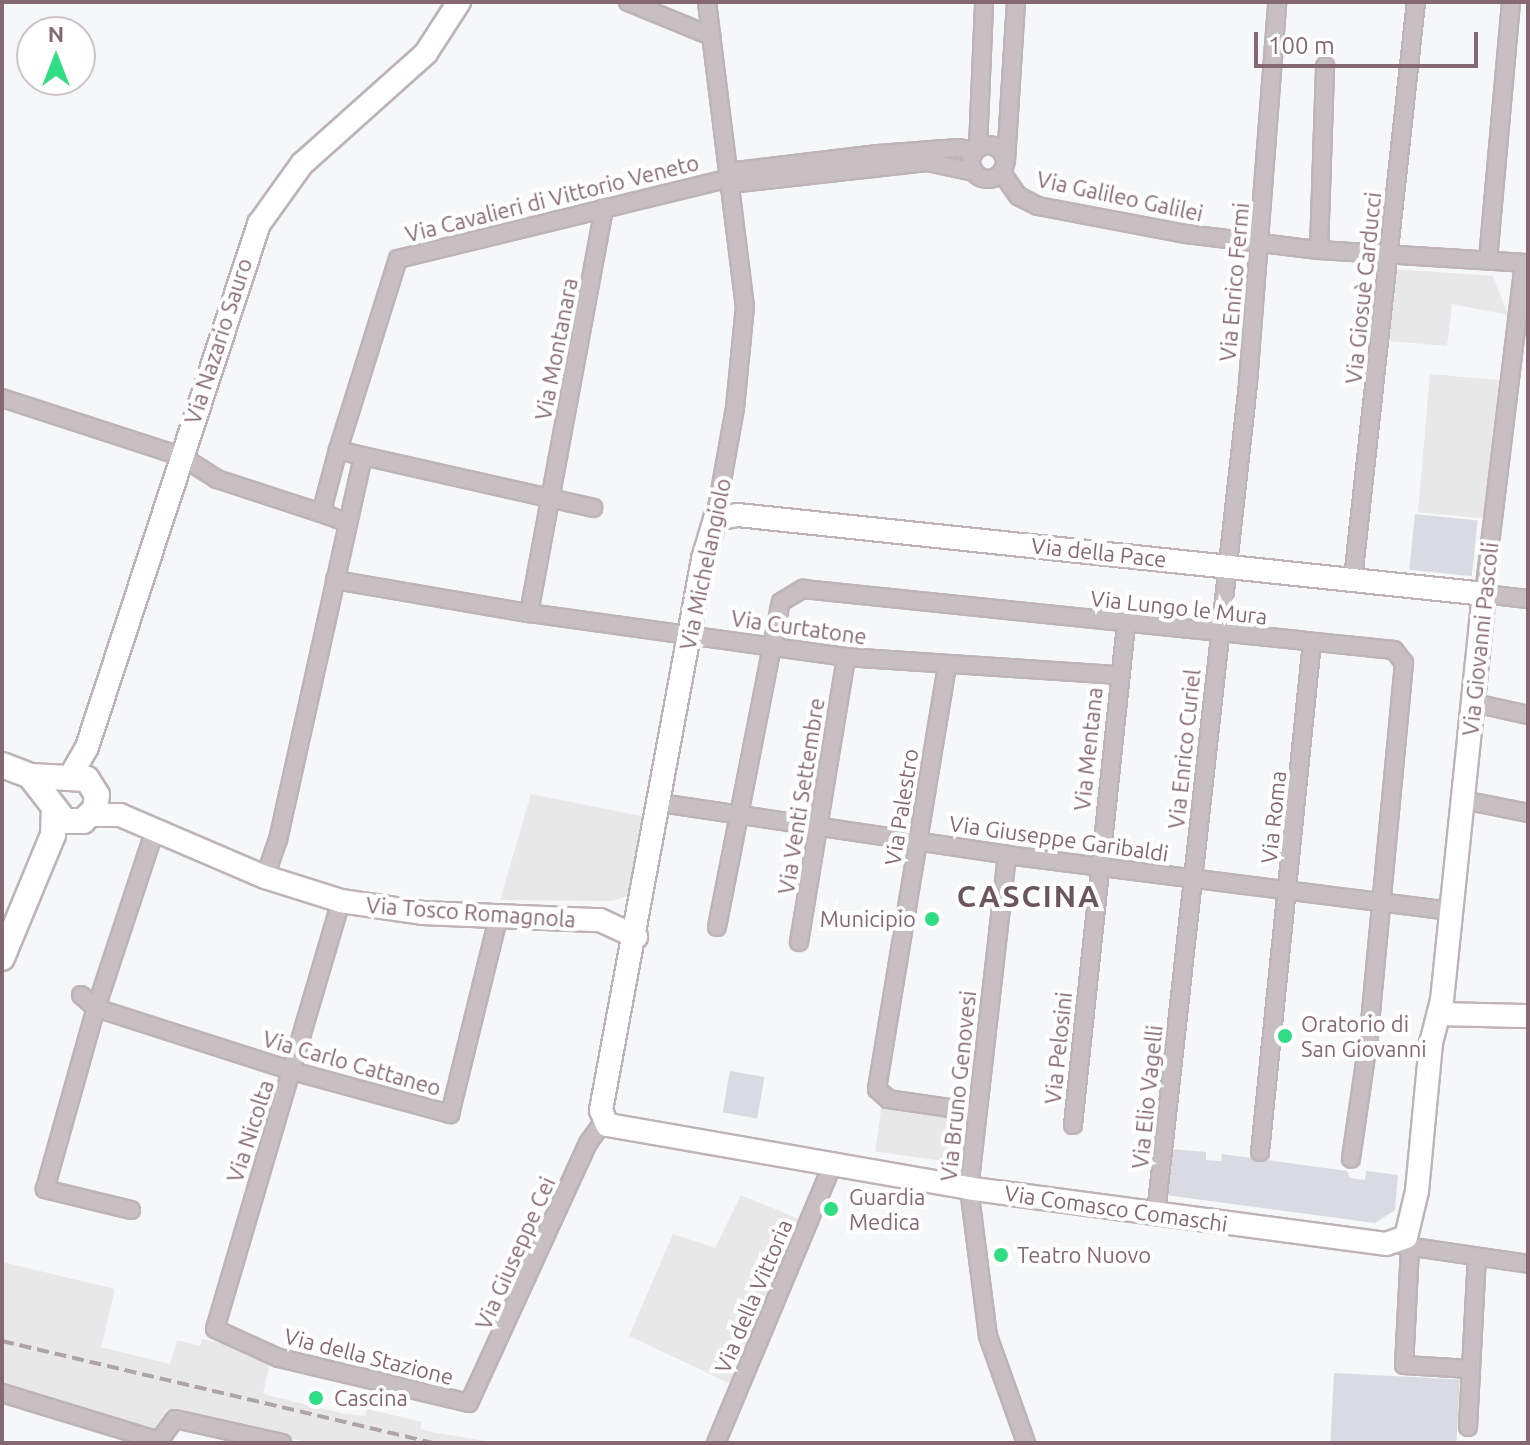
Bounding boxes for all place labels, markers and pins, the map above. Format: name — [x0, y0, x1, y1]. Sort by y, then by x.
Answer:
place label: Municipio — [820, 906, 916, 932]
marker: Municipio — [923, 910, 941, 928]
place label: Oratorio di San Giovanni — [1301, 1010, 1427, 1062]
marker: Oratorio di San Giovanni — [1276, 1027, 1294, 1045]
place label: Guardia Medica — [849, 1183, 925, 1234]
marker: Guardia Medica — [820, 1198, 842, 1220]
place label: Teatro Nuovo — [1017, 1242, 1151, 1268]
marker: Teatro Nuovo — [992, 1246, 1010, 1264]
place label: Cascina — [334, 1385, 408, 1411]
marker: Cascina — [305, 1387, 327, 1409]

